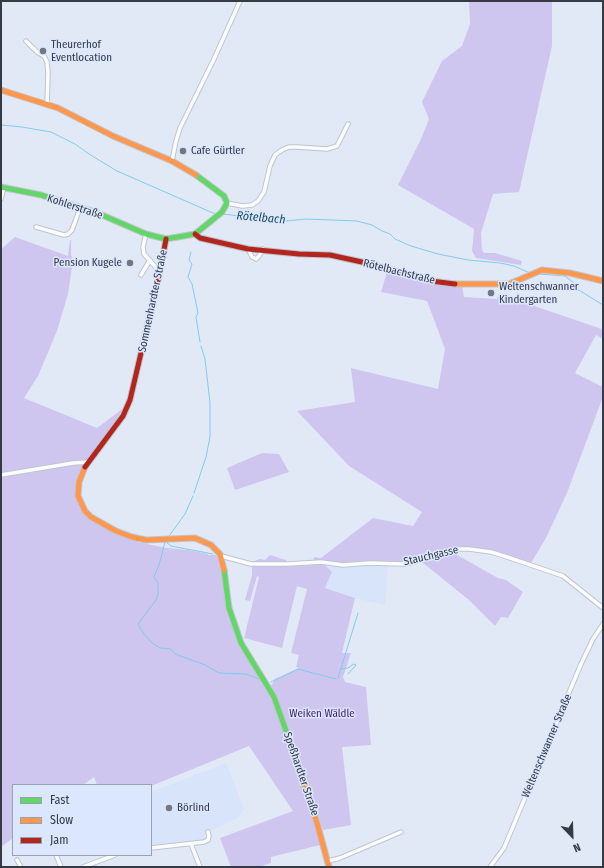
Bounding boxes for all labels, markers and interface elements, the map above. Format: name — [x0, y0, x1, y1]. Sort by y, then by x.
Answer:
place label: Theurerhof Eventlocation — [51, 38, 112, 64]
marker: Theurerhof Eventlocation — [38, 46, 48, 56]
place label: Cafe Gürtler — [191, 144, 245, 158]
marker: Cafe Gürtler — [178, 146, 188, 156]
street label: Kohlerstraße — [46, 192, 104, 222]
water label: Rötelbach — [236, 209, 286, 227]
street label: Sommenhardter Straße — [136, 248, 170, 354]
place label: Pension Kugele — [54, 256, 122, 270]
street label: Rötelbachstraße — [362, 257, 436, 287]
marker: Pension Kugele — [125, 258, 135, 268]
place label: Weltenschwanner Kindergarten — [499, 280, 579, 306]
marker: Weltenschwanner Kindergarten — [486, 288, 496, 298]
street label: Stauchgasse — [402, 543, 460, 569]
street label: Weltenschwanner Straße — [519, 692, 575, 800]
park label: Weiken Wäldle — [289, 707, 355, 721]
street label: Speßhardter Straße — [280, 730, 322, 818]
legend — [12, 784, 152, 856]
text: Fast — [50, 793, 69, 807]
place label: Börlind — [177, 801, 210, 815]
marker: Börlind — [164, 803, 174, 813]
text: Slow — [50, 813, 73, 827]
north arrow — [552, 816, 592, 856]
text: Jam — [50, 833, 68, 847]
text: N — [571, 840, 582, 855]

